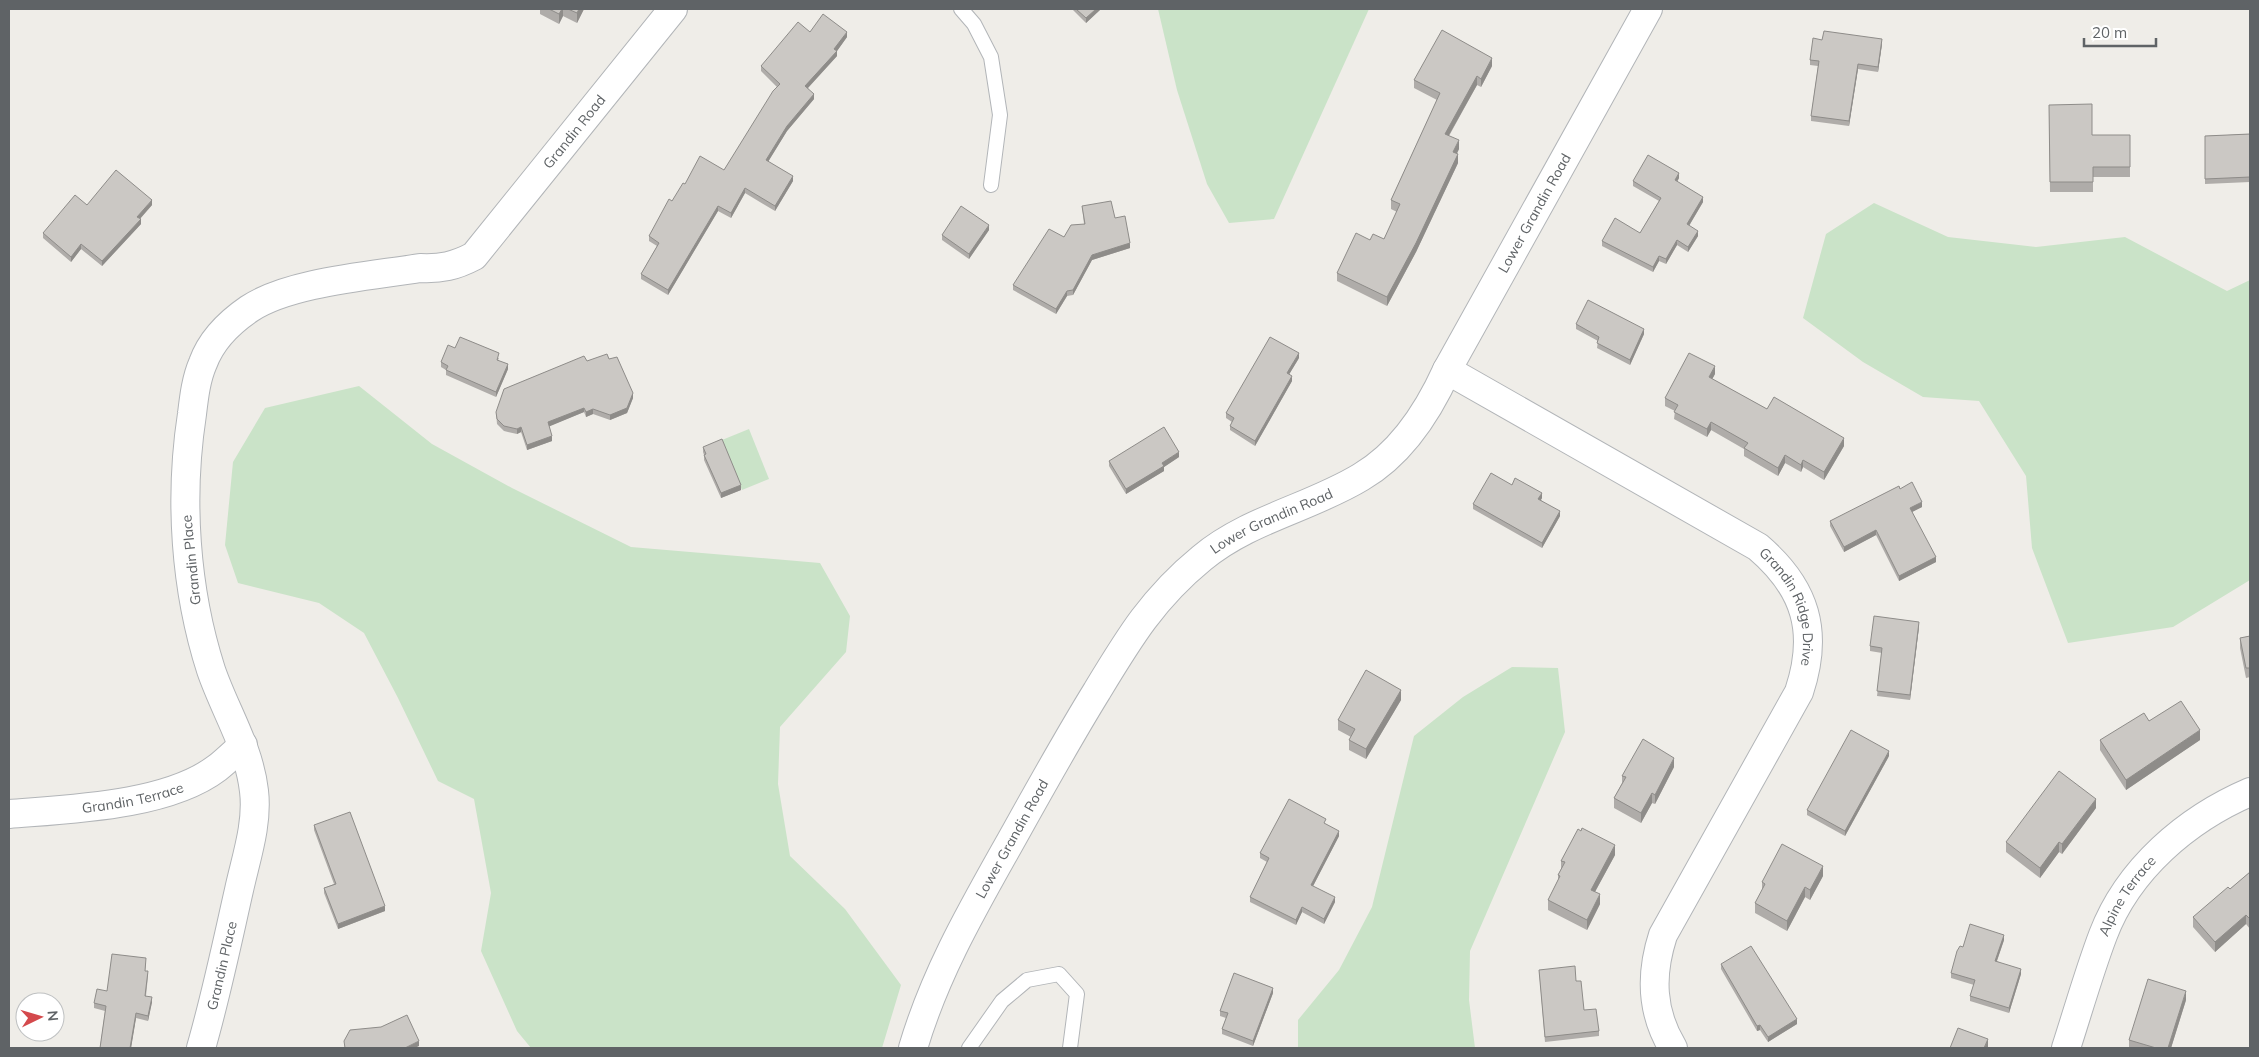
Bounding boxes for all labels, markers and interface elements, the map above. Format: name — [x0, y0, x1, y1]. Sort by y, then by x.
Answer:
scale bar — [2084, 15, 2156, 47]
text: 20 m — [2092, 23, 2127, 42]
street label: Grandin Road — [539, 91, 609, 172]
street label: Lower Grandin Road — [1494, 150, 1575, 276]
street label: Lower Grandin Road — [1206, 484, 1336, 558]
street label: Grandin Place — [177, 514, 205, 606]
street label: Grandin Ridge Drive — [1756, 544, 1817, 668]
street label: Lower Grandin Road — [971, 776, 1052, 902]
street label: Grandin Terrace — [81, 778, 186, 817]
street label: Alpine Terrace — [2094, 852, 2160, 939]
street label: Grandin Place — [203, 919, 241, 1012]
north arrow — [15, 992, 65, 1042]
text: N — [44, 1010, 62, 1022]

